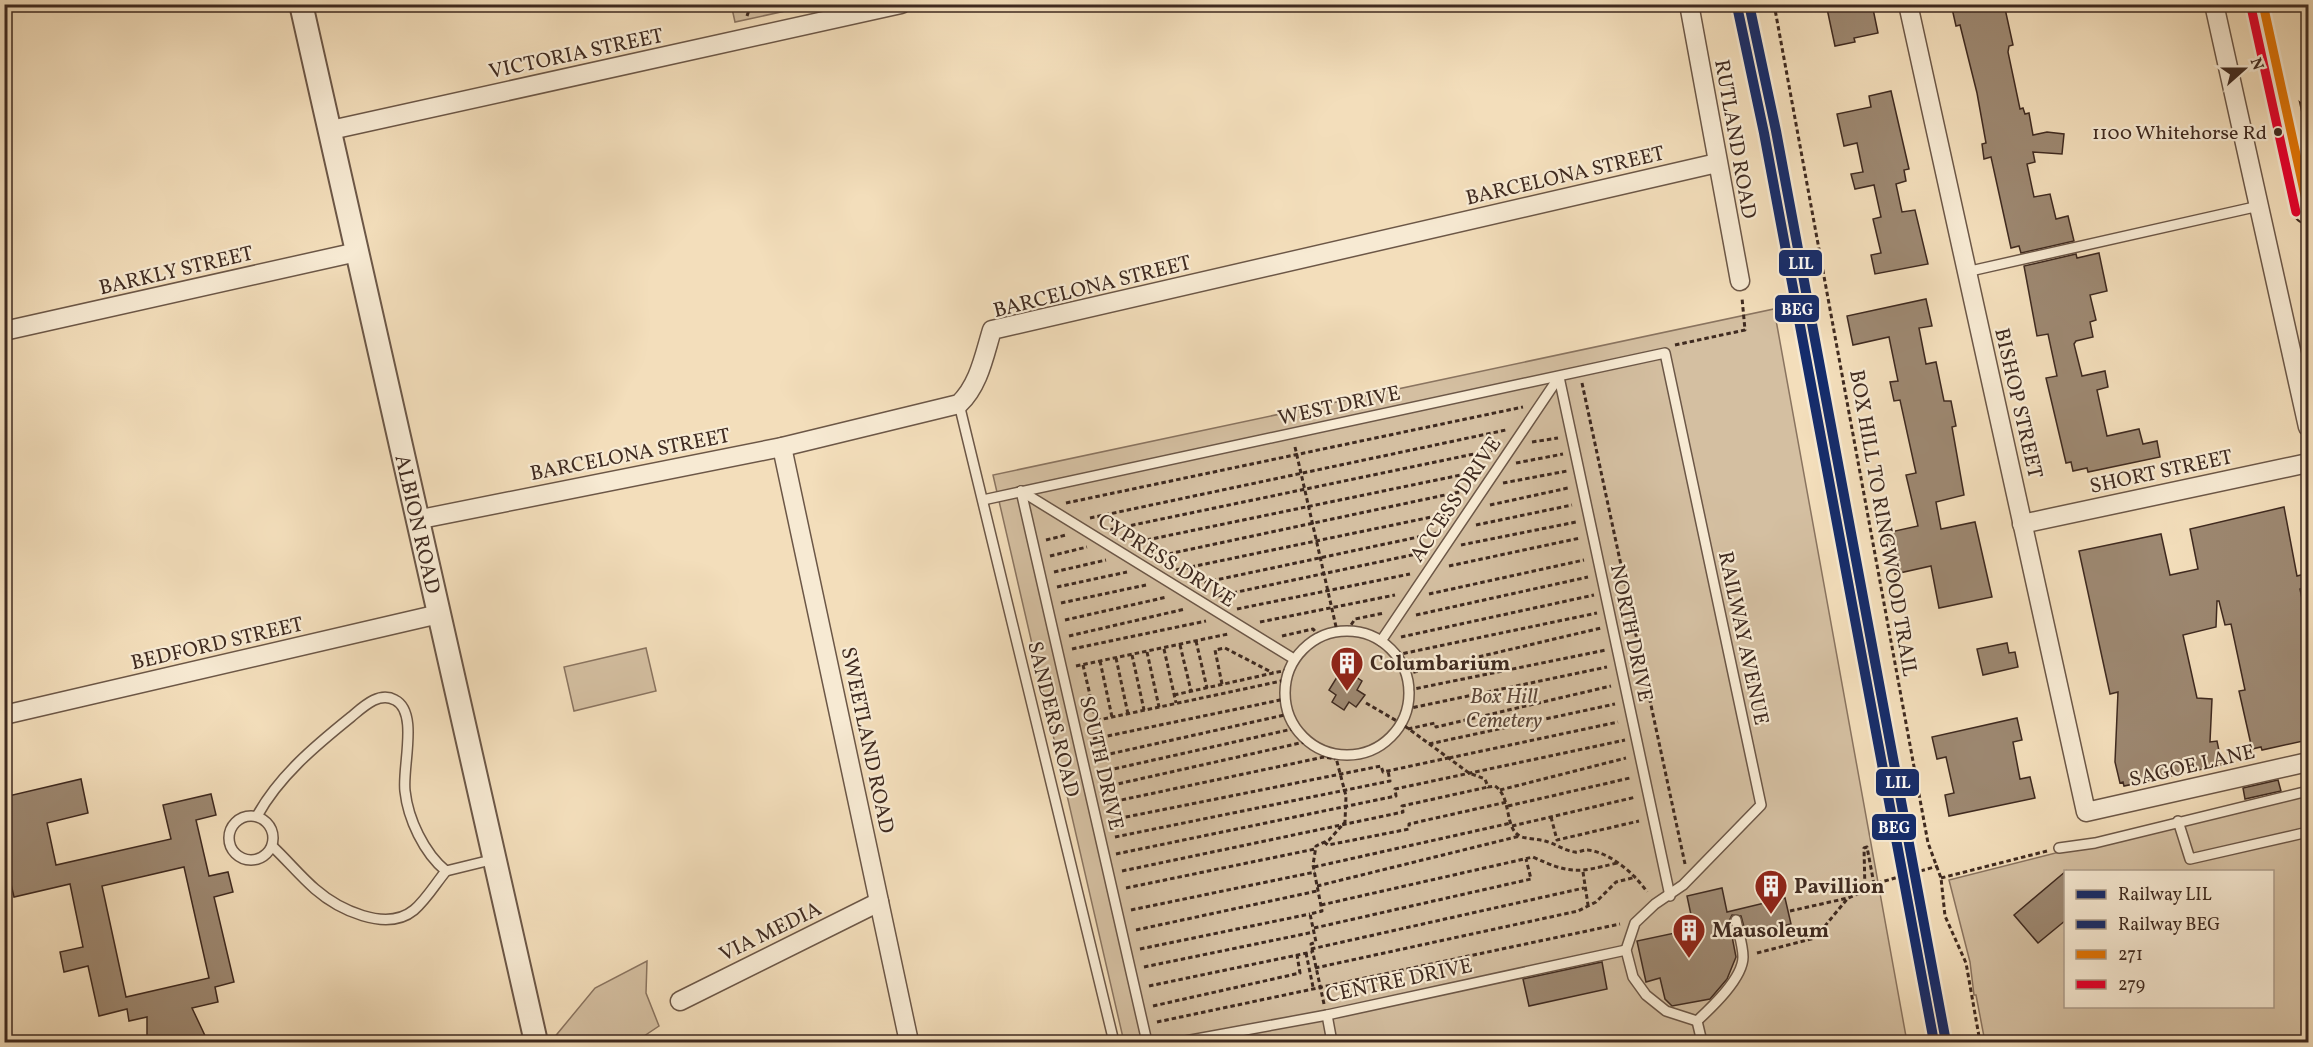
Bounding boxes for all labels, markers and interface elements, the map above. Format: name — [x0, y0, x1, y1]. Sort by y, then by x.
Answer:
street label: VICTORIA STREET — [486, 22, 666, 87]
north arrow — [2214, 39, 2274, 99]
text: N — [2244, 55, 2269, 74]
street label: RUTLAND ROAD — [1706, 57, 1763, 221]
place label: 1100 Whitehorse Rd — [2092, 120, 2267, 148]
marker: 1100 Whitehorse Rd — [2272, 126, 2284, 138]
street label: BARCELONA STREET — [1463, 139, 1668, 213]
street label: BARKLY STREET — [96, 240, 256, 303]
street label: BARCELONA STREET — [990, 249, 1194, 326]
line badge: LIL — [1778, 249, 1823, 277]
text: LIL — [1788, 254, 1814, 276]
line badge: BEG — [1774, 294, 1820, 323]
text: BEG — [1781, 300, 1813, 322]
street label: BISHOP STREET — [1986, 325, 2049, 481]
street label: BOX HILL TO RINGWOOD TRAIL — [1841, 368, 1924, 679]
street label: WEST DRIVE — [1275, 379, 1403, 434]
street label: BARCELONA STREET — [528, 422, 733, 489]
street label: ACCESS DRIVE — [1404, 431, 1509, 568]
street label: SHORT STREET — [2087, 443, 2235, 502]
street label: ALBION ROAD — [386, 452, 447, 597]
street label: CYPRESS DRIVE — [1092, 507, 1241, 615]
street label: RAILWAY AVENUE — [1710, 549, 1775, 728]
street label: NORTH DRIVE — [1602, 562, 1659, 705]
street label: BEDFORD STREET — [128, 611, 306, 678]
street label: SANDERS ROAD — [1019, 638, 1086, 800]
street label: SWEETLAND ROAD — [833, 644, 900, 836]
building icon: Columbarium — [1329, 645, 1365, 692]
place label: Columbarium — [1370, 650, 1510, 679]
park label: Box Hill Cemetery — [1466, 683, 1543, 736]
street label: SOUTH DRIVE — [1071, 693, 1130, 833]
street label: SAGOE LANE — [2127, 738, 2258, 795]
line badge: LIL — [1875, 768, 1920, 797]
text: LIL — [1885, 773, 1911, 795]
line badge: BEG — [1871, 813, 1917, 841]
text: BEG — [1878, 818, 1910, 840]
building icon: Pavillion — [1753, 868, 1789, 915]
legend — [2064, 870, 2274, 1008]
place label: Pavillion — [1794, 873, 1885, 902]
text: Railway LIL — [2118, 883, 2212, 908]
street label: VIA MEDIA — [715, 895, 827, 970]
building icon: Mausoleum — [1671, 912, 1707, 959]
text: Railway BEG — [2118, 913, 2220, 938]
place label: Mausoleum — [1712, 917, 1829, 946]
text: 271 — [2118, 943, 2143, 968]
street label: CENTRE DRIVE — [1323, 952, 1475, 1011]
text: 279 — [2118, 973, 2145, 998]

